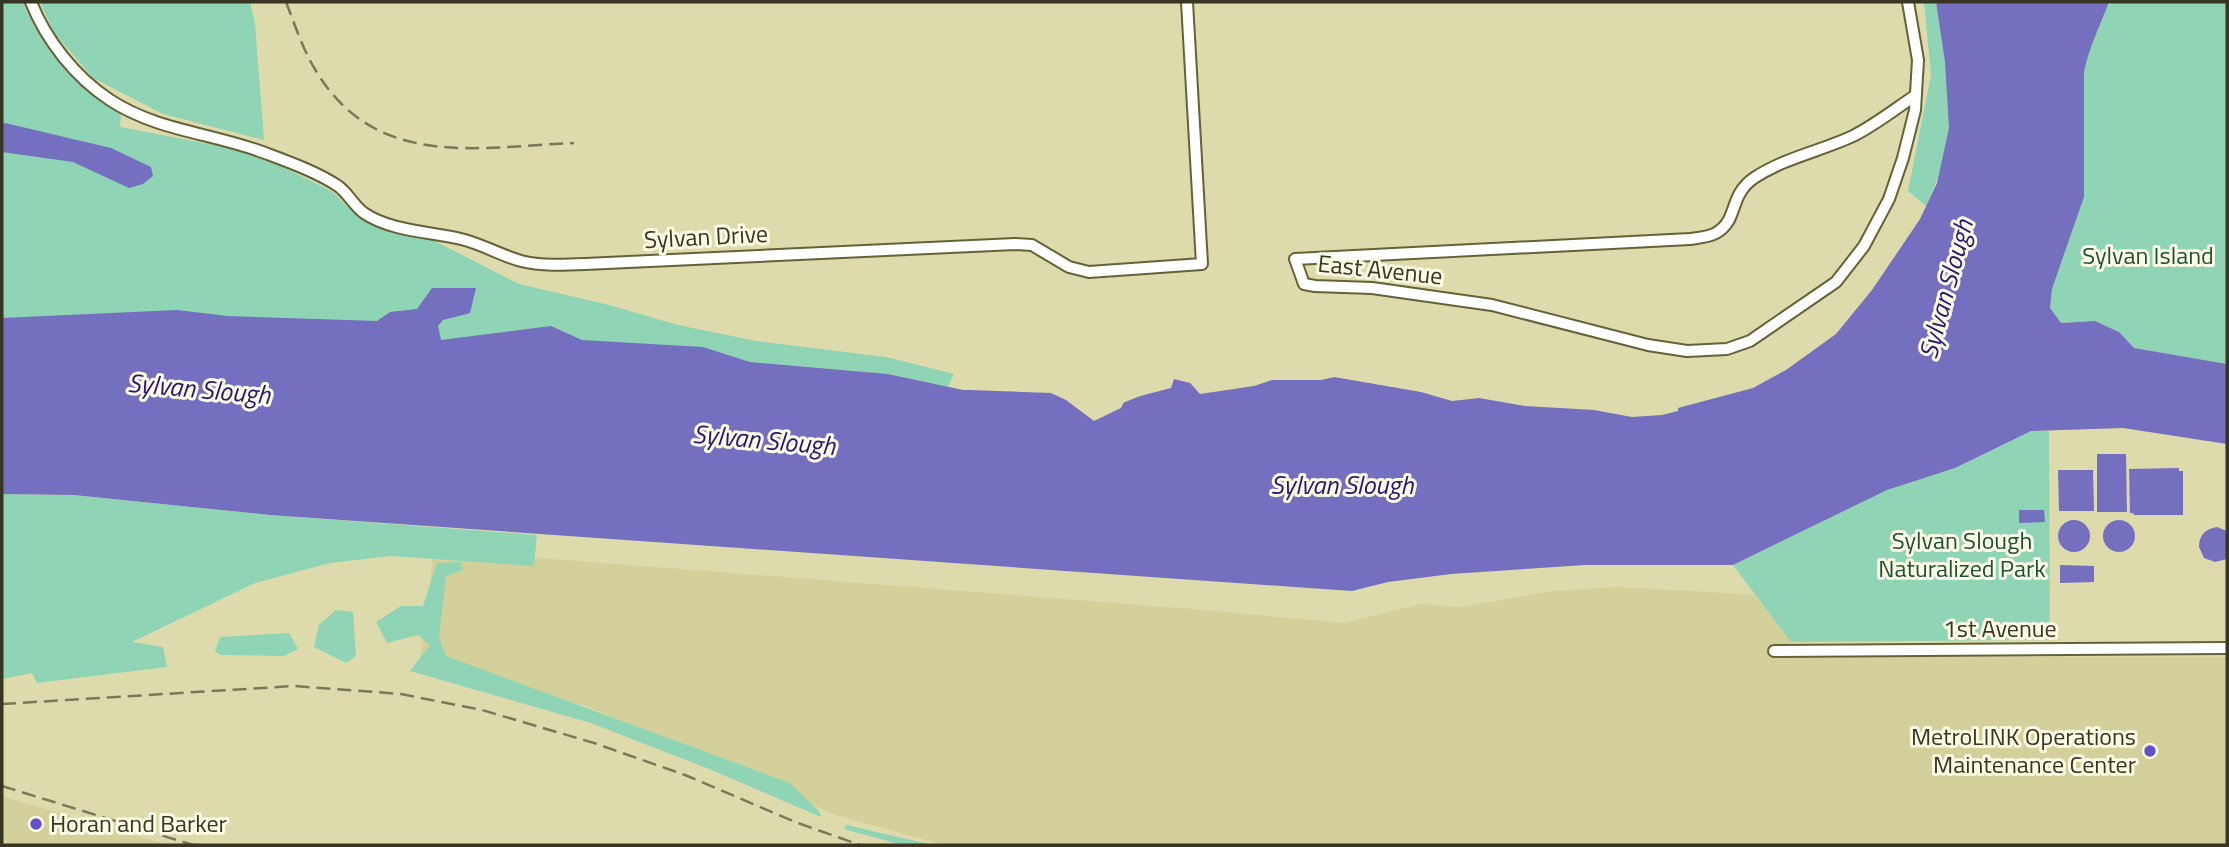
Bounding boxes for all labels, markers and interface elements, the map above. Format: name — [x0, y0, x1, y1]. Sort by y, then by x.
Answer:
water label: Sylvan Slough — [1908, 214, 1983, 363]
street label: Sylvan Drive — [643, 215, 769, 257]
park label: Sylvan Island — [2082, 237, 2214, 273]
street label: East Avenue — [1316, 245, 1444, 293]
water label: Sylvan Slough — [126, 363, 273, 414]
water label: Sylvan Slough — [691, 414, 838, 465]
water label: Sylvan Slough — [1271, 465, 1414, 504]
park label: Sylvan Slough Naturalized Park — [1878, 522, 2046, 586]
street label: 1st Avenue — [1943, 610, 2057, 646]
place label: MetroLINK Operations Maintenance Center — [1911, 718, 2136, 782]
marker: MetroLINK Operations Maintenance Center — [2142, 743, 2158, 759]
place label: Horan and Barker — [50, 805, 227, 841]
marker: Horan and Barker — [28, 816, 44, 832]

